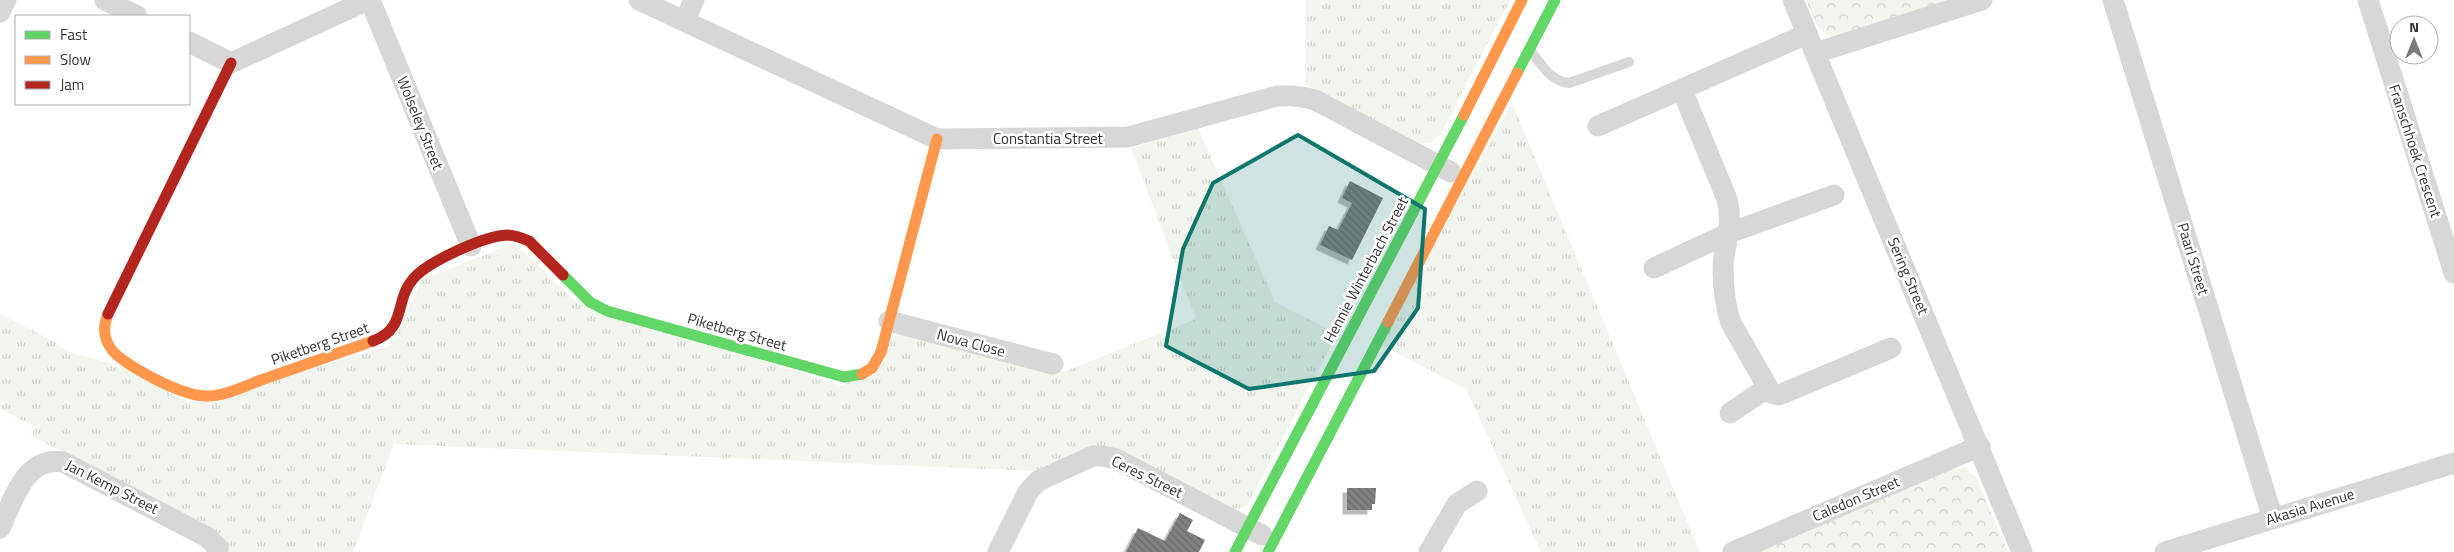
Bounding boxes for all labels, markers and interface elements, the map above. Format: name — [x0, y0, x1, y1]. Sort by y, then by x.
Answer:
legend — [15, 15, 190, 105]
north arrow — [2389, 15, 2439, 65]
text: N — [2409, 16, 2419, 37]
text: Fast — [60, 23, 88, 46]
text: Slow — [60, 48, 91, 71]
text: Jam — [60, 73, 84, 96]
street label: Wolseley Street — [391, 73, 450, 174]
street label: Franschhoek Crescent — [2383, 81, 2448, 221]
street label: Constantia Street — [993, 127, 1104, 150]
street label: Hennie Winterbach Street — [1317, 192, 1414, 347]
street label: Paarl Street — [2172, 220, 2216, 299]
street label: Sering Street — [1882, 234, 1935, 319]
street label: Piketberg Street — [685, 306, 790, 357]
street label: Piketberg Street — [268, 316, 373, 371]
street label: Nova Close — [934, 322, 1008, 363]
street label: Ceres Street — [1108, 449, 1188, 504]
street label: Jan Kemp Street — [62, 453, 163, 520]
street label: Caledon Street — [1809, 470, 1904, 527]
street label: Akasia Avenue — [2263, 482, 2357, 531]

